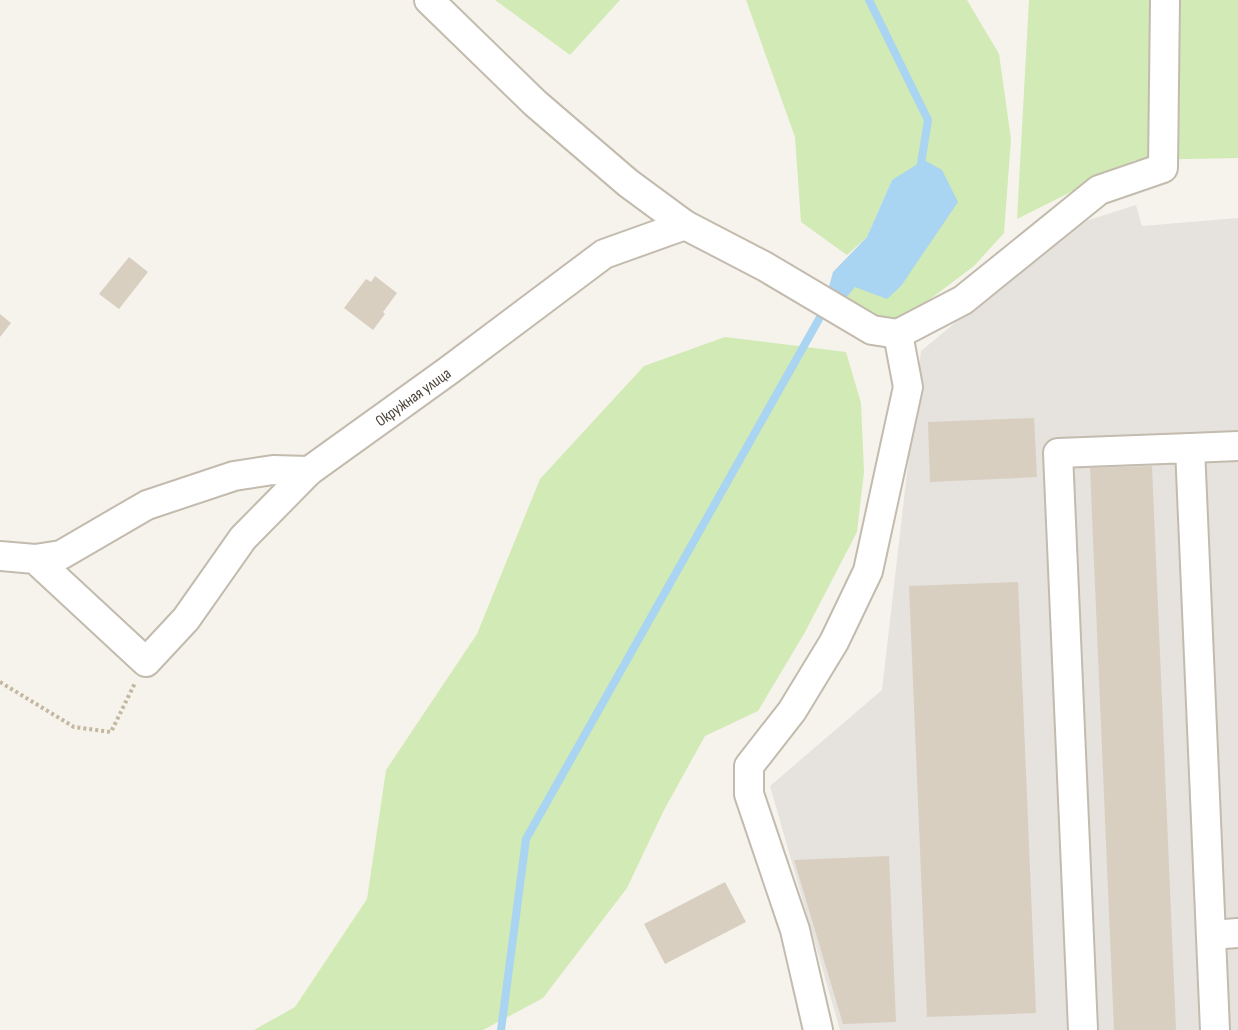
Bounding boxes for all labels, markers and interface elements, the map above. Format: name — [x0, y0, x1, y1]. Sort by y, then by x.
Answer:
street label: Окружная улица — [372, 364, 455, 431]

